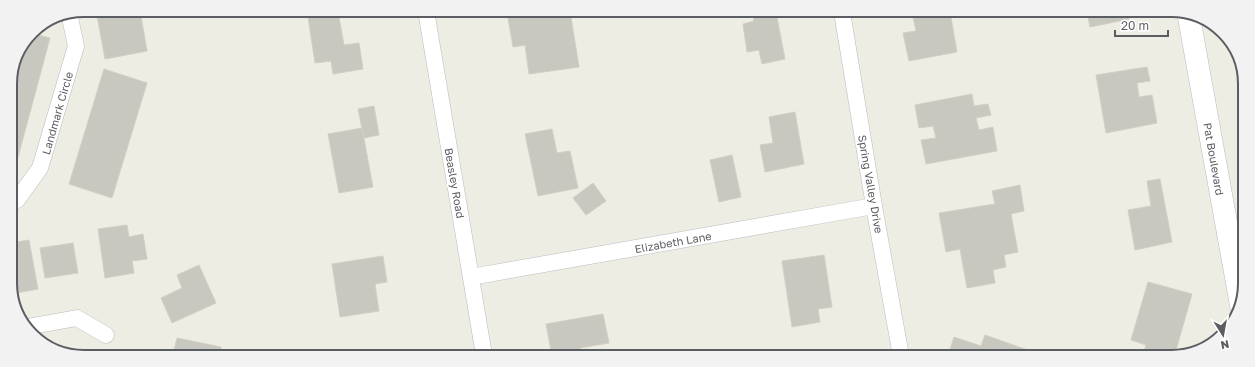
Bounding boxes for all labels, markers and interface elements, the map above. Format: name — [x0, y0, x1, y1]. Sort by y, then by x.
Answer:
scale bar — [1115, 12, 1168, 38]
text: 20 m — [1121, 18, 1149, 33]
street label: Landmark Circle — [39, 70, 75, 156]
street label: Pat Boulevard — [1201, 122, 1227, 196]
street label: Spring Valley Drive — [856, 134, 886, 234]
street label: Beasley Road — [442, 147, 468, 219]
street label: Elizabeth Lane — [634, 229, 712, 255]
north arrow — [1203, 315, 1243, 355]
text: N — [1220, 338, 1230, 352]

